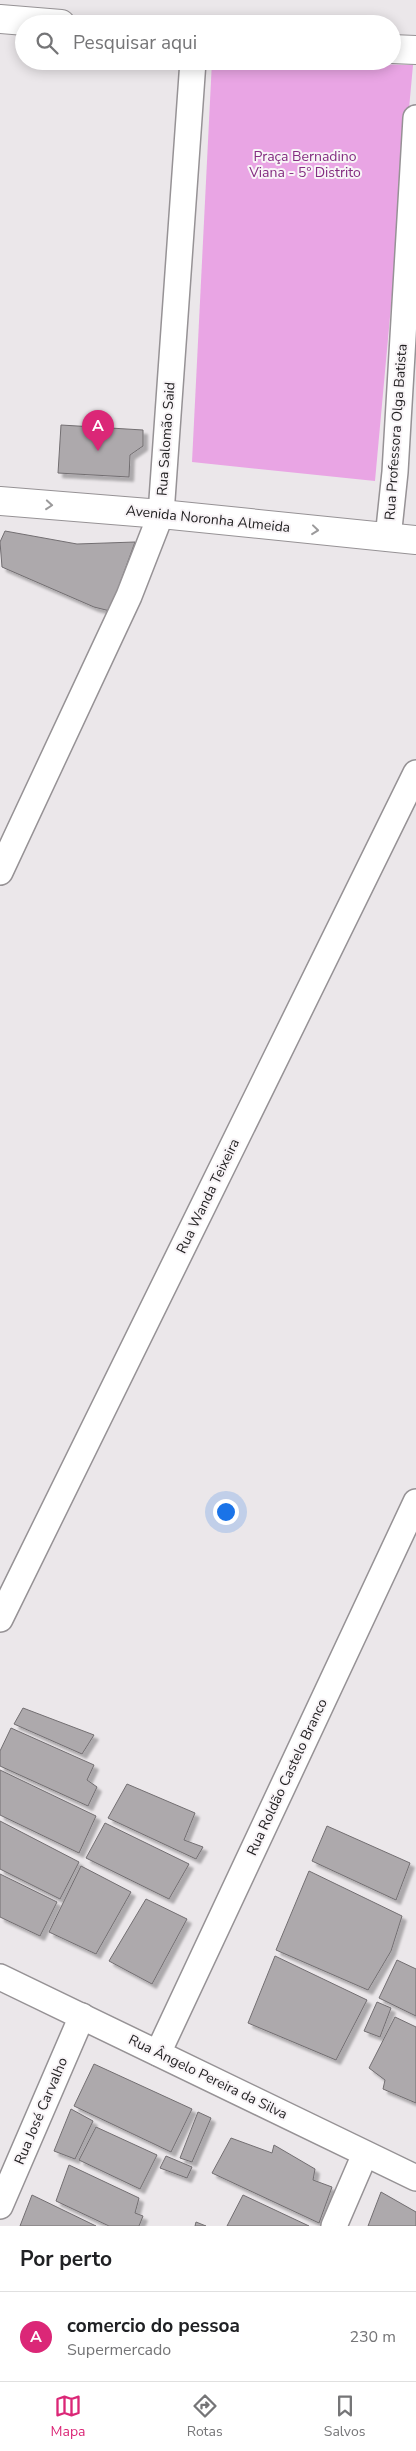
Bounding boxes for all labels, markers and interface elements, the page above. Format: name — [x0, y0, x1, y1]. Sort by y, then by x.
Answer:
search box — [15, 15, 401, 70]
icon: search — [33, 29, 61, 57]
text: Pesquisar aqui — [73, 30, 197, 56]
park label: Praça Bernadino Viana - 5º Distrito — [248, 147, 361, 182]
street label: Rua Professora Olga Batista — [380, 343, 412, 521]
street label: Rua Salomão Said — [153, 381, 179, 497]
pin: A — [82, 410, 114, 451]
one-way arrow — [45, 499, 53, 510]
street label: Avenida Noronha Almeida — [125, 501, 291, 537]
one-way arrow — [311, 524, 319, 535]
street label: Rua Wanda Teixeira — [172, 1135, 244, 1257]
your location — [213, 1499, 239, 1525]
street label: Rua Roldão Castelo Branco — [242, 1695, 332, 1859]
street label: Rua Ângelo Pereira da Silva — [125, 2030, 291, 2124]
street label: Rua José Carvalho — [10, 2054, 72, 2168]
text: Por perto — [20, 2245, 112, 2273]
text: comercio do pessoa — [67, 2313, 240, 2339]
text: A — [30, 2326, 42, 2348]
text: 230 m — [349, 2326, 396, 2348]
text: Supermercado — [67, 2339, 171, 2361]
tab: Mapa — [51, 2392, 86, 2441]
tab: Rotas — [187, 2392, 223, 2441]
tab: Salvos — [324, 2392, 365, 2441]

